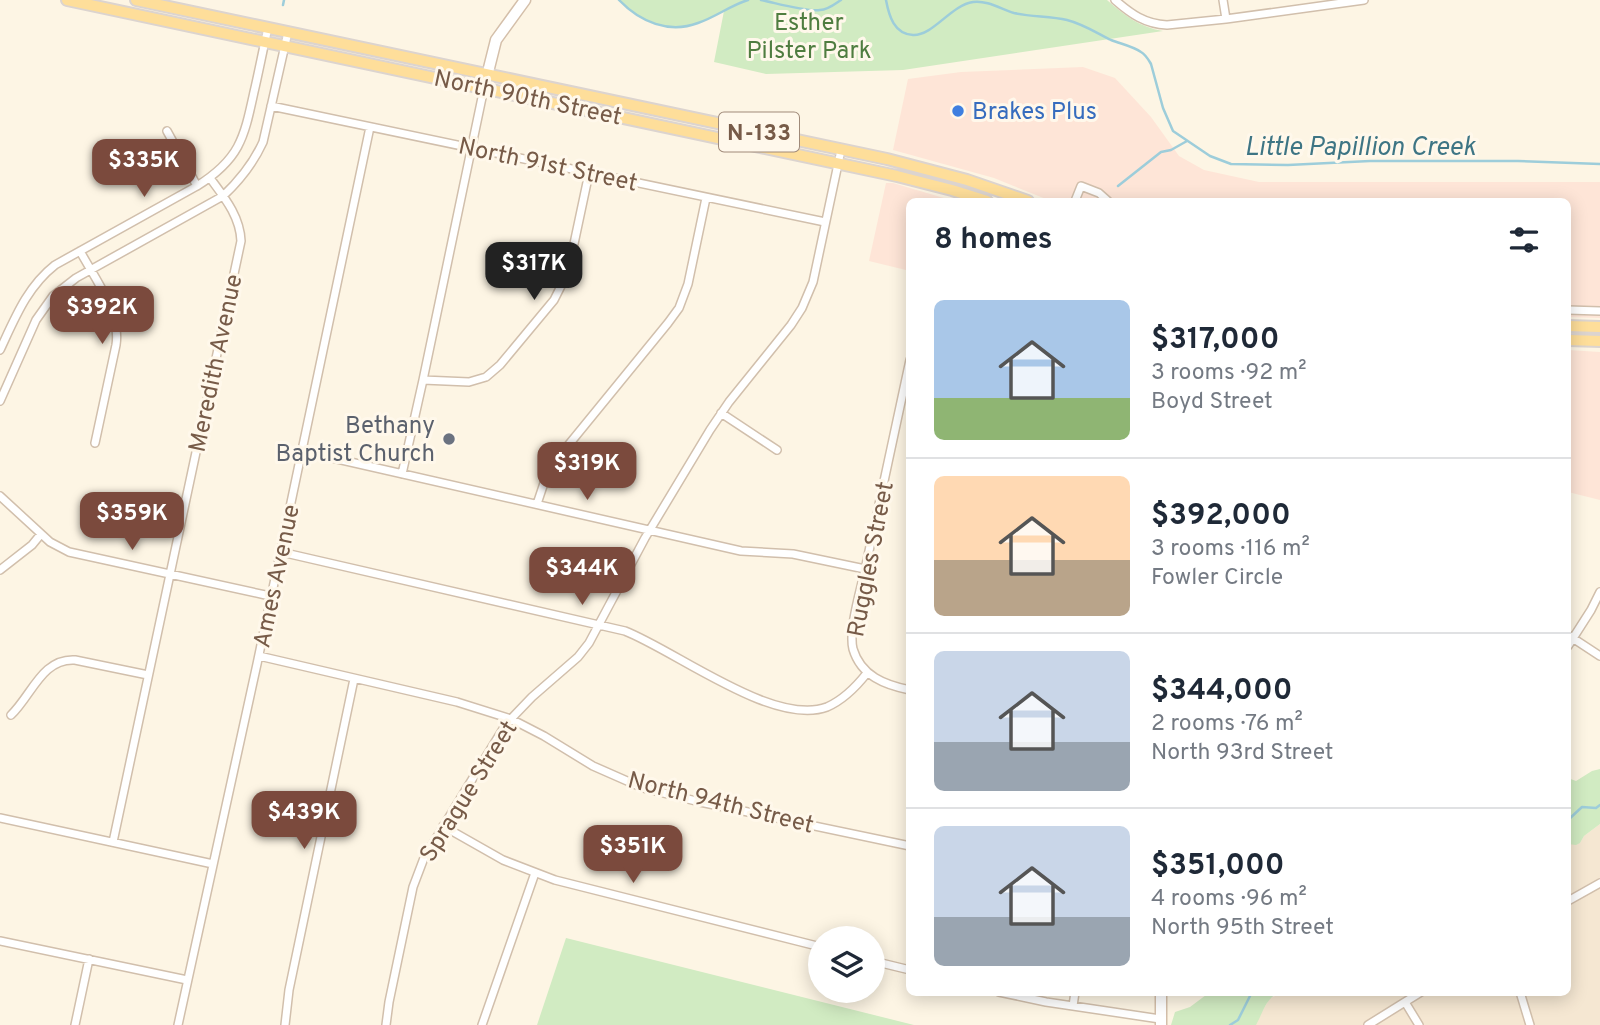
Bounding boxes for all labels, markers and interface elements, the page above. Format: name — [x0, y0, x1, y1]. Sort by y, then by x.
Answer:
park label: Esther Pilster Park — [746, 9, 872, 67]
street label: North 90th Street — [431, 64, 624, 133]
place label: Brakes Plus — [972, 98, 1097, 128]
marker: Brakes Plus — [950, 103, 966, 119]
road number: N-133 — [719, 113, 799, 152]
street label: North 91st Street — [455, 132, 640, 200]
water label: Little Papillion Creek — [1244, 132, 1477, 165]
pin: $335K — [95, 140, 193, 199]
text: $335K — [108, 147, 180, 176]
icon: filters — [1505, 221, 1543, 259]
text: 8 homes — [934, 222, 1053, 259]
pin: $317K — [485, 243, 583, 302]
text: $317K — [501, 250, 567, 279]
street label: Meredith Avenue — [183, 272, 250, 455]
pin: $392K — [53, 286, 151, 346]
text: $392K — [66, 294, 138, 323]
text: $317,000 — [1151, 322, 1279, 359]
icon: home — [990, 328, 1074, 412]
text: 3 rooms · 92 m² — [1151, 359, 1307, 388]
text: Boyd Street — [1151, 388, 1273, 417]
place label: Bethany Baptist Church — [275, 412, 435, 470]
marker: Bethany Baptist Church — [441, 431, 457, 447]
pin: $319K — [538, 442, 636, 502]
text: $319K — [553, 450, 621, 479]
street label: Ruggles Street — [842, 479, 902, 640]
pin: $359K — [83, 492, 181, 552]
text: $392,000 — [1151, 498, 1291, 535]
text: $359K — [96, 500, 168, 529]
street label: Ames Avenue — [248, 502, 308, 651]
icon: home — [990, 504, 1074, 588]
text: 3 rooms · 116 m² — [1151, 535, 1310, 564]
pin: $344K — [533, 548, 631, 607]
text: $344K — [545, 555, 619, 584]
text: Fowler Circle — [1151, 564, 1283, 593]
text: $344,000 — [1151, 673, 1292, 710]
icon: home — [990, 679, 1074, 763]
text: 2 rooms · 76 m² — [1151, 710, 1303, 739]
street label: Sprague Street — [414, 716, 525, 868]
text: North 93rd Street — [1151, 739, 1334, 768]
street label: North 94th Street — [624, 766, 817, 842]
pin: $439K — [255, 792, 353, 851]
text: $439K — [268, 799, 340, 828]
pin: $351K — [584, 826, 682, 885]
text: $351K — [599, 833, 667, 862]
text: $351,000 — [1151, 848, 1285, 885]
icon: home — [990, 854, 1074, 938]
text: 4 rooms · 96 m² — [1151, 885, 1307, 914]
text: North 95th Street — [1151, 914, 1334, 943]
map controls — [808, 926, 885, 1003]
button: layers — [808, 926, 885, 1003]

